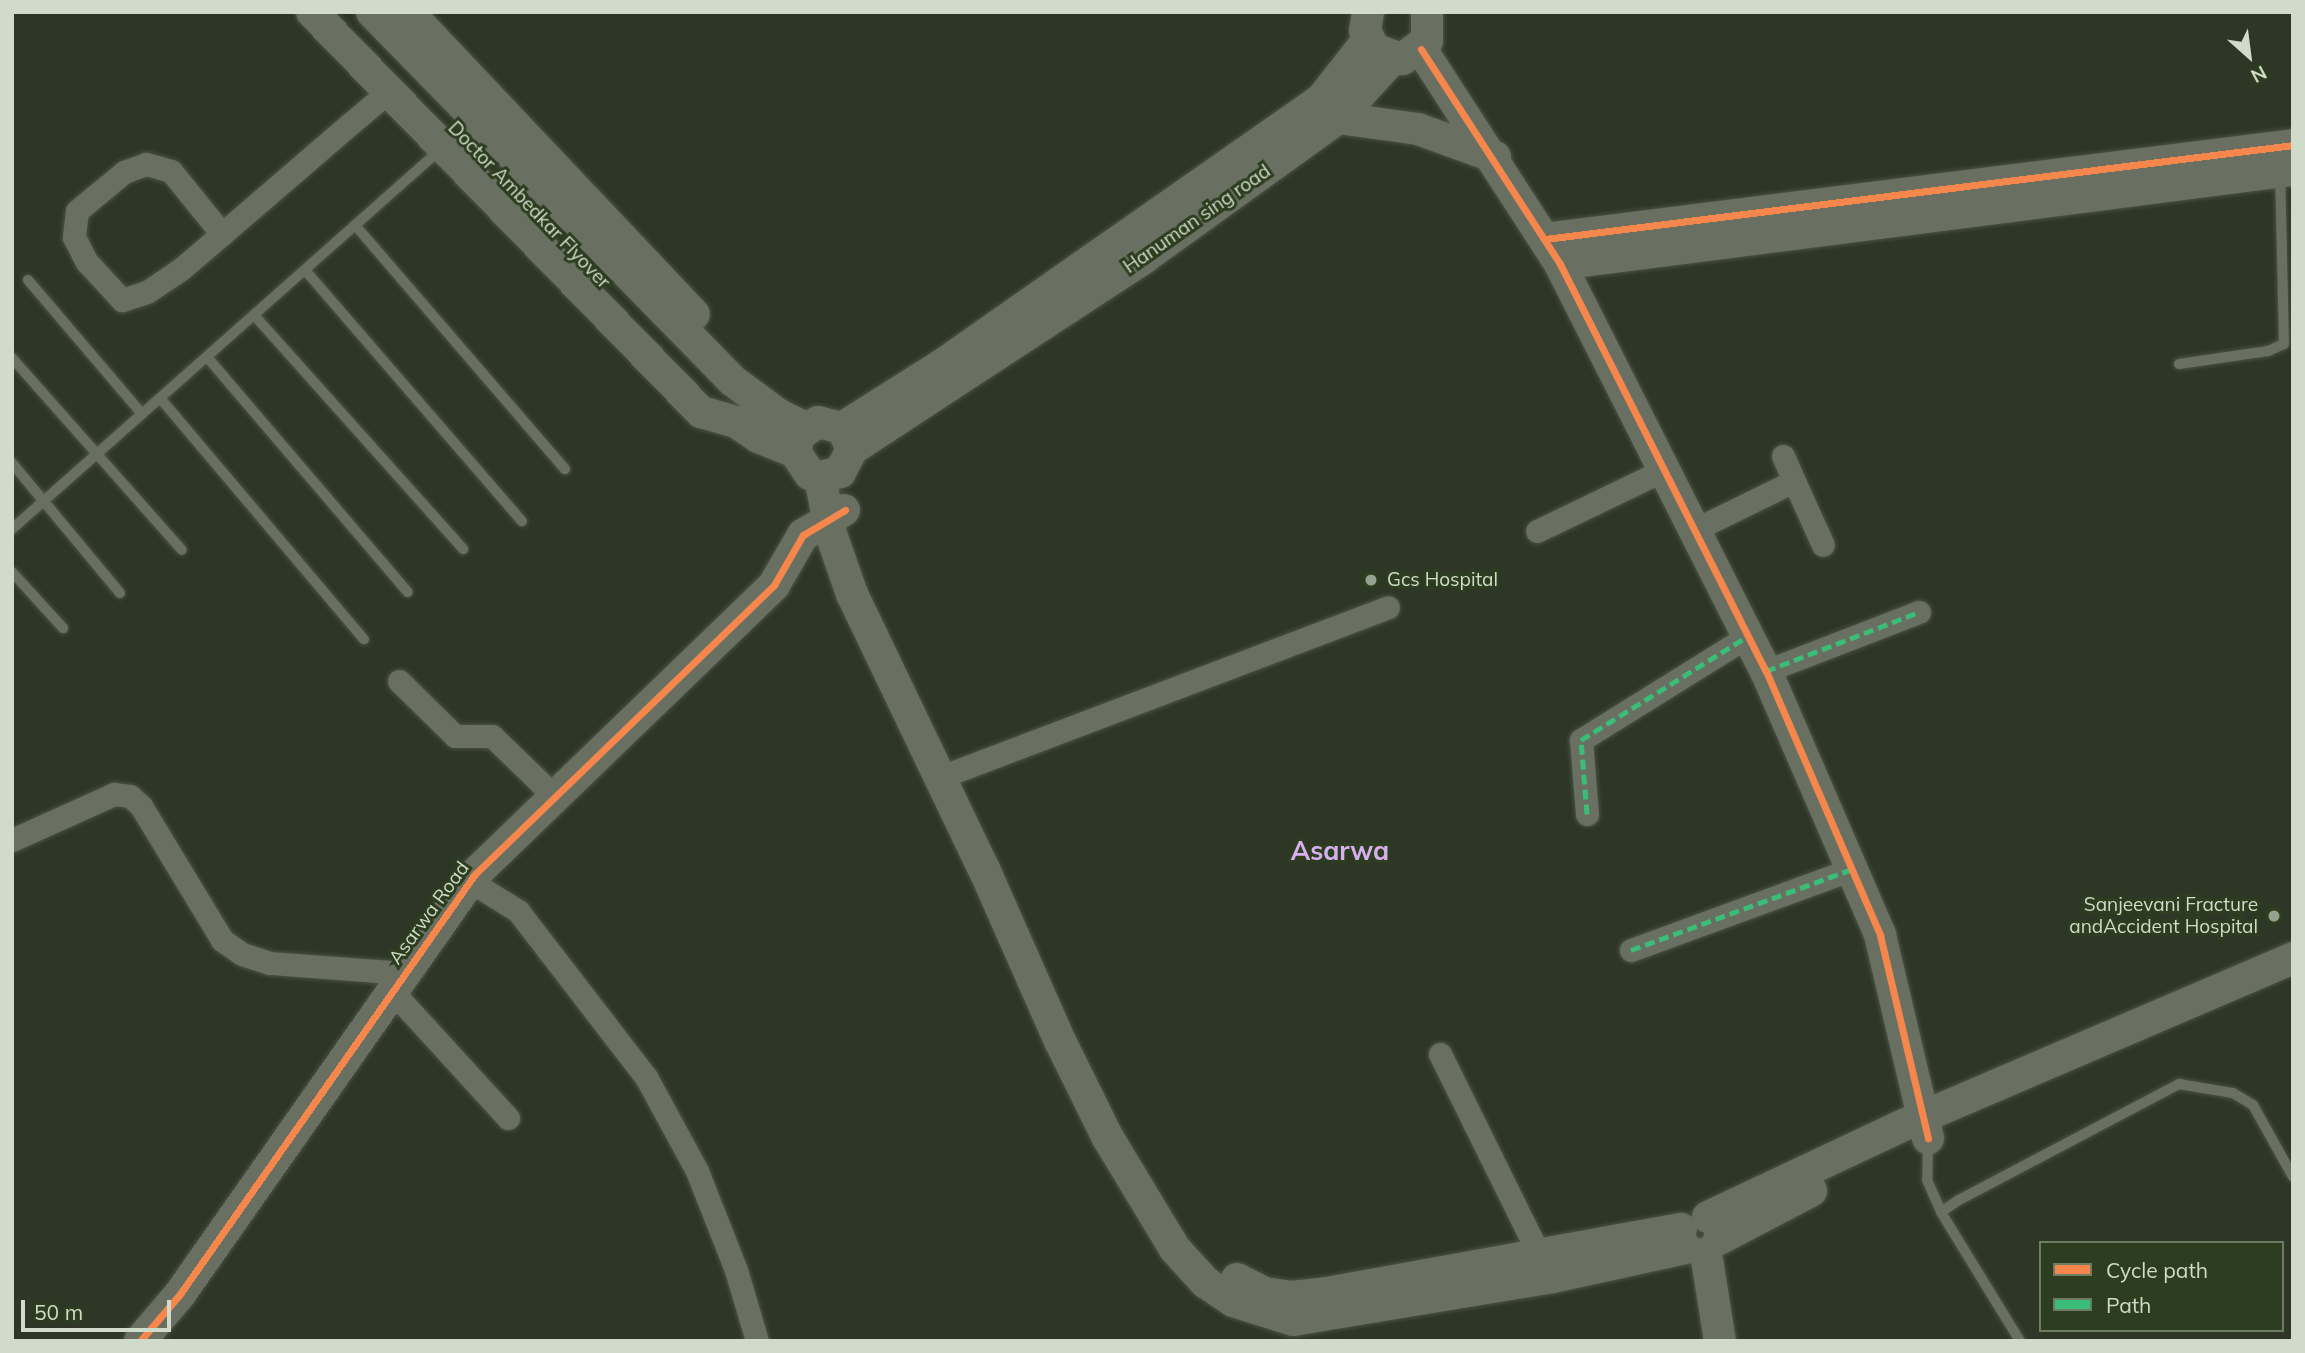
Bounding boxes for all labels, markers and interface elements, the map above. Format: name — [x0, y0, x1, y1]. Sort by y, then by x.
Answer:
north arrow — [2214, 21, 2284, 91]
text: N — [2247, 61, 2271, 89]
street label: Doctor Ambedkar Flyover — [443, 117, 615, 293]
street label: Hanuman sing road — [1119, 160, 1275, 278]
place label: Gcs Hospital — [1387, 569, 1498, 591]
marker: Gcs Hospital — [1361, 570, 1381, 590]
district label: Asarwa — [1291, 835, 1389, 867]
street label: Asarwa Road — [384, 857, 474, 969]
place label: Sanjeevani Fracture andAccident Hospital — [2069, 894, 2258, 938]
marker: Sanjeevani Fracture andAccident Hospital — [2264, 906, 2284, 926]
legend — [2039, 1241, 2284, 1332]
text: Cycle path — [2106, 1257, 2208, 1283]
scale bar — [24, 1286, 175, 1330]
text: Path — [2106, 1292, 2151, 1318]
text: 50 m — [34, 1299, 83, 1325]

